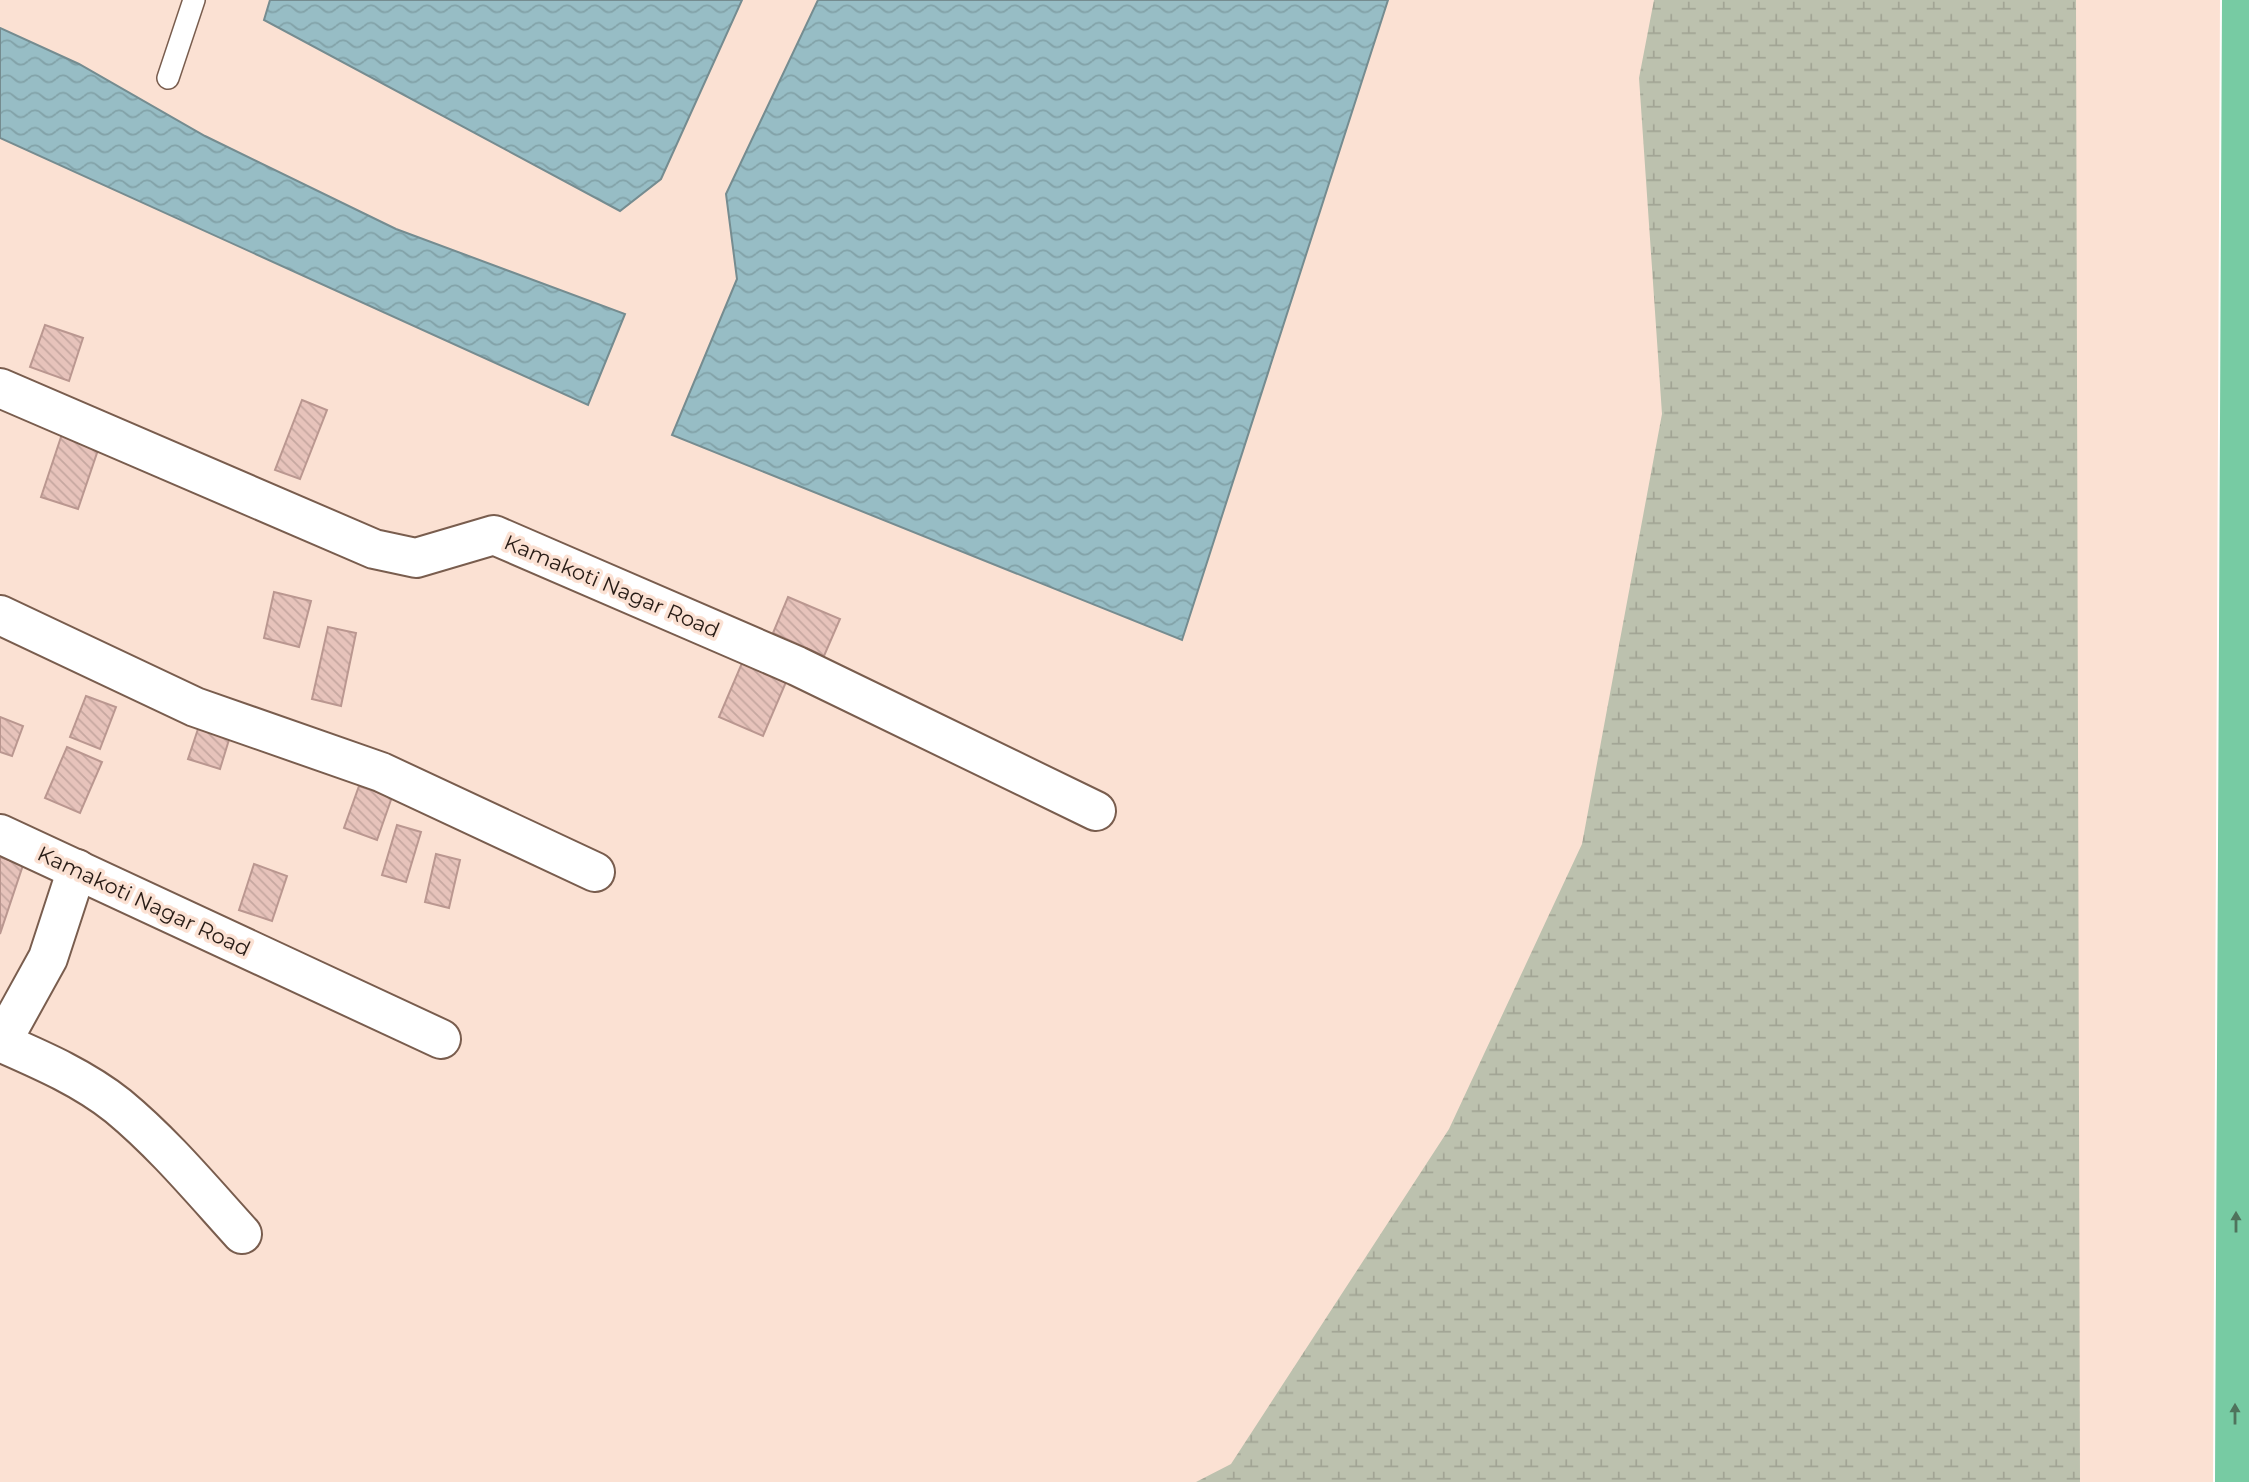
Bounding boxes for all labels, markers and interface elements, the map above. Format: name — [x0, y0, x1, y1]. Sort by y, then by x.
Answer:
street label: Kamakoti Nagar Road — [500, 529, 724, 643]
street label: Kamakoti Nagar Road — [34, 841, 254, 961]
one-way arrow — [2230, 1211, 2242, 1233]
one-way arrow — [2229, 1403, 2241, 1425]

